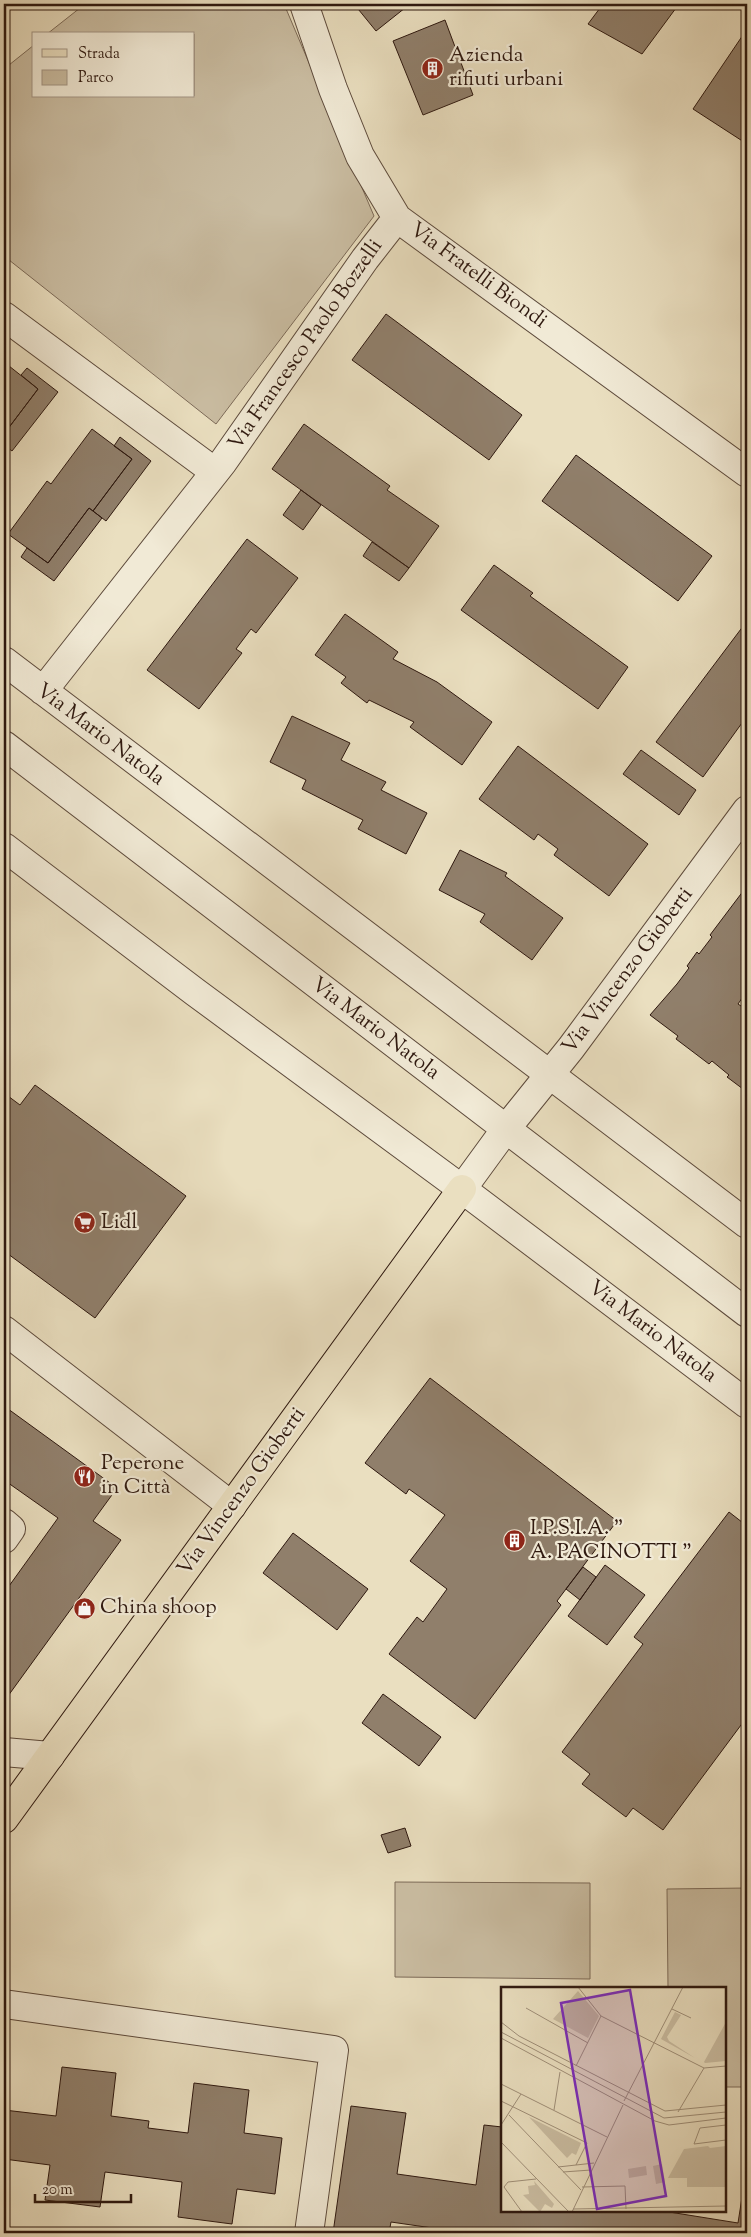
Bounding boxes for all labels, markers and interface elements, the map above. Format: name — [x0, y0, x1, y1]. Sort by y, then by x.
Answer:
legend — [32, 32, 195, 98]
place label: Azienda rifiuti urbani — [449, 41, 563, 95]
text: Strada — [78, 44, 120, 65]
building icon: Azienda rifiuti urbani — [421, 56, 445, 80]
text: Parco — [78, 68, 114, 89]
street label: Via Fratelli Biondi — [403, 216, 553, 336]
street label: Via Francesco Paolo Bozzelli — [222, 233, 391, 457]
street label: Via Mario Natola — [29, 677, 171, 794]
street label: Via Vincenzo Gioberti — [555, 881, 701, 1061]
street label: Via Mario Natola — [304, 971, 446, 1088]
place label: Lidl — [101, 1208, 137, 1238]
supermarket icon: Lidl — [73, 1211, 97, 1235]
street label: Via Mario Natola — [581, 1274, 723, 1391]
street label: Via Vincenzo Gioberti — [171, 1401, 313, 1582]
place label: Peperone in Città — [101, 1449, 184, 1503]
restaurant icon: Peperone in Città — [73, 1464, 97, 1488]
place label: I.P.S.I.A. " A. PACINOTTI " — [530, 1514, 692, 1568]
building icon: I.P.S.I.A. " A. PACINOTTI " — [502, 1529, 526, 1553]
place label: China shoop — [100, 1593, 217, 1623]
shop icon: China shoop — [72, 1596, 96, 1620]
inset map — [501, 1987, 726, 2212]
scale bar — [35, 2172, 131, 2204]
text: 20 m — [42, 2180, 73, 2201]

